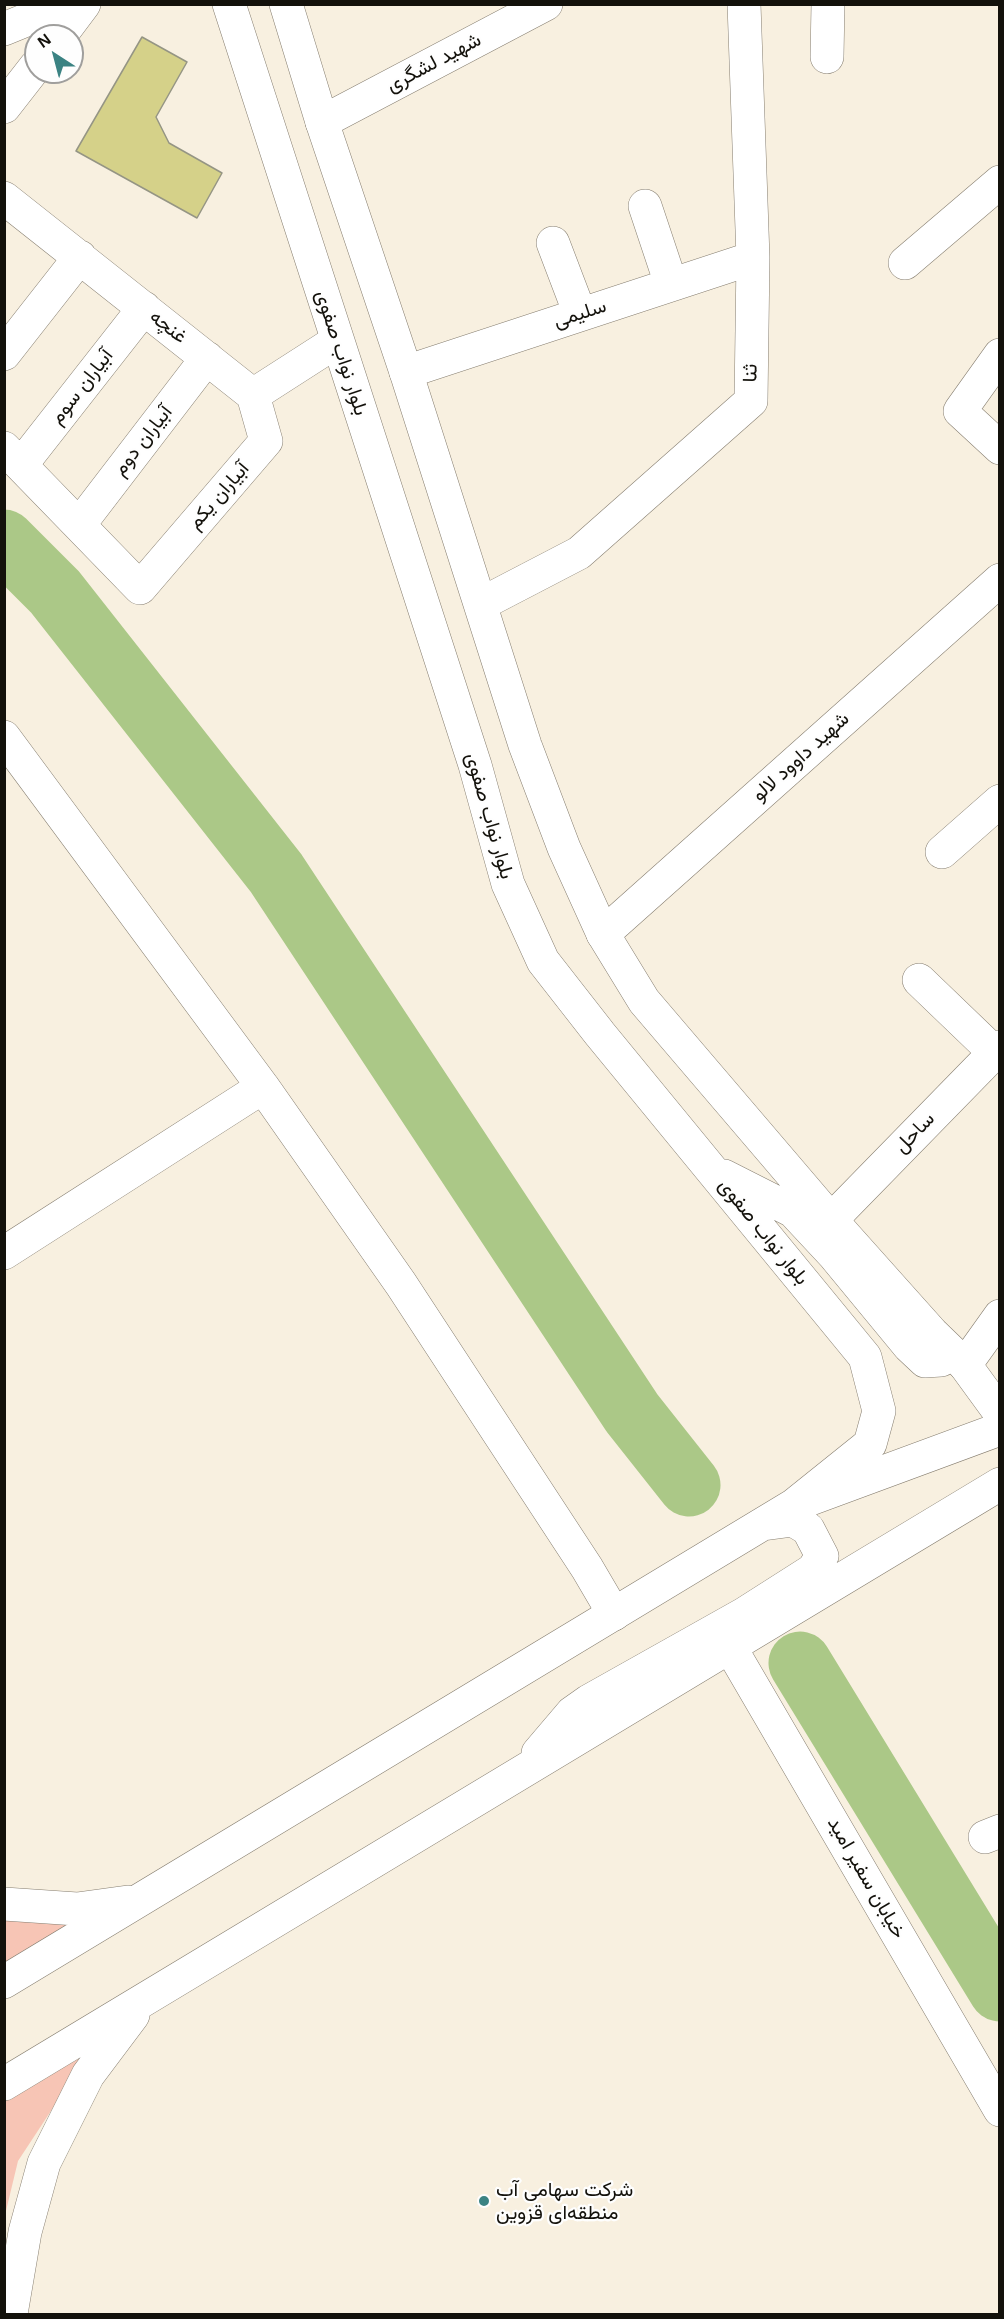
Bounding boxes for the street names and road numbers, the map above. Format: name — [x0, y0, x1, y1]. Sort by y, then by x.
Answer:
street label: شهید لشگری — [383, 28, 485, 98]
street label: بلوار نواب صفوی — [309, 287, 373, 419]
street label: سلیمی — [551, 294, 609, 334]
street label: غنچه — [144, 305, 192, 349]
street label: آبیاران سوم — [45, 345, 119, 429]
street label: ثنا — [739, 363, 763, 383]
street label: آبیاران دوم — [108, 401, 178, 481]
street label: آبیاران یکم — [183, 457, 255, 535]
street label: شهید داوود لالو — [748, 707, 854, 807]
street label: بلوار نواب صفوی — [460, 750, 518, 882]
street label: ساحل — [890, 1107, 940, 1159]
street label: بلوار نواب صفوی — [713, 1174, 813, 1290]
street label: خیابان سفیر امید — [822, 1813, 910, 1943]

